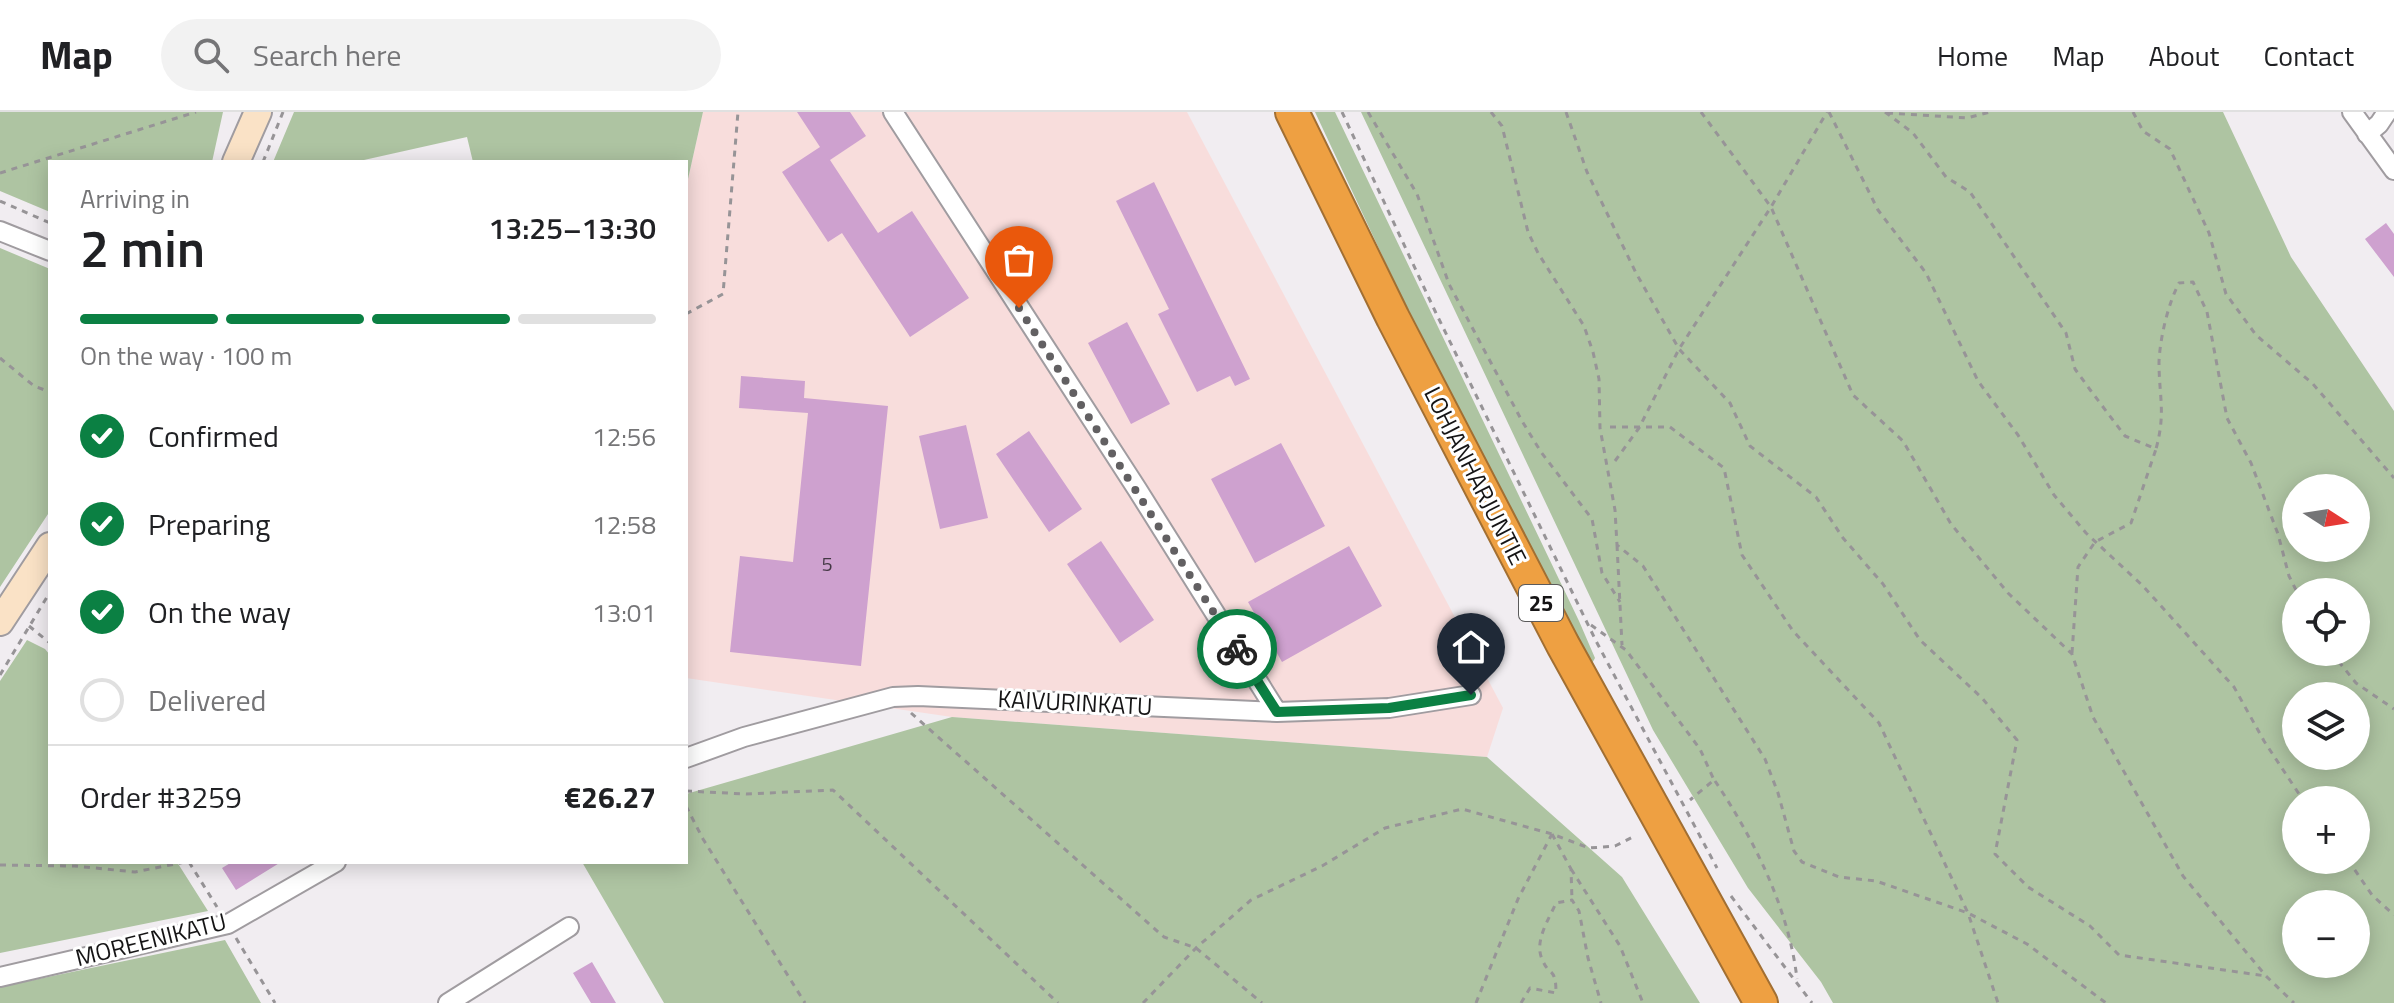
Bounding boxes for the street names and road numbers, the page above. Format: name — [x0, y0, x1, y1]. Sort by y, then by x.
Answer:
street label: LOHJANHARJUNTIE — [1415, 380, 1536, 571]
road number: 25 — [1519, 585, 1563, 621]
street label: KAIVURINKATU — [997, 680, 1153, 724]
street label: MOREENIKATU — [72, 903, 230, 975]

